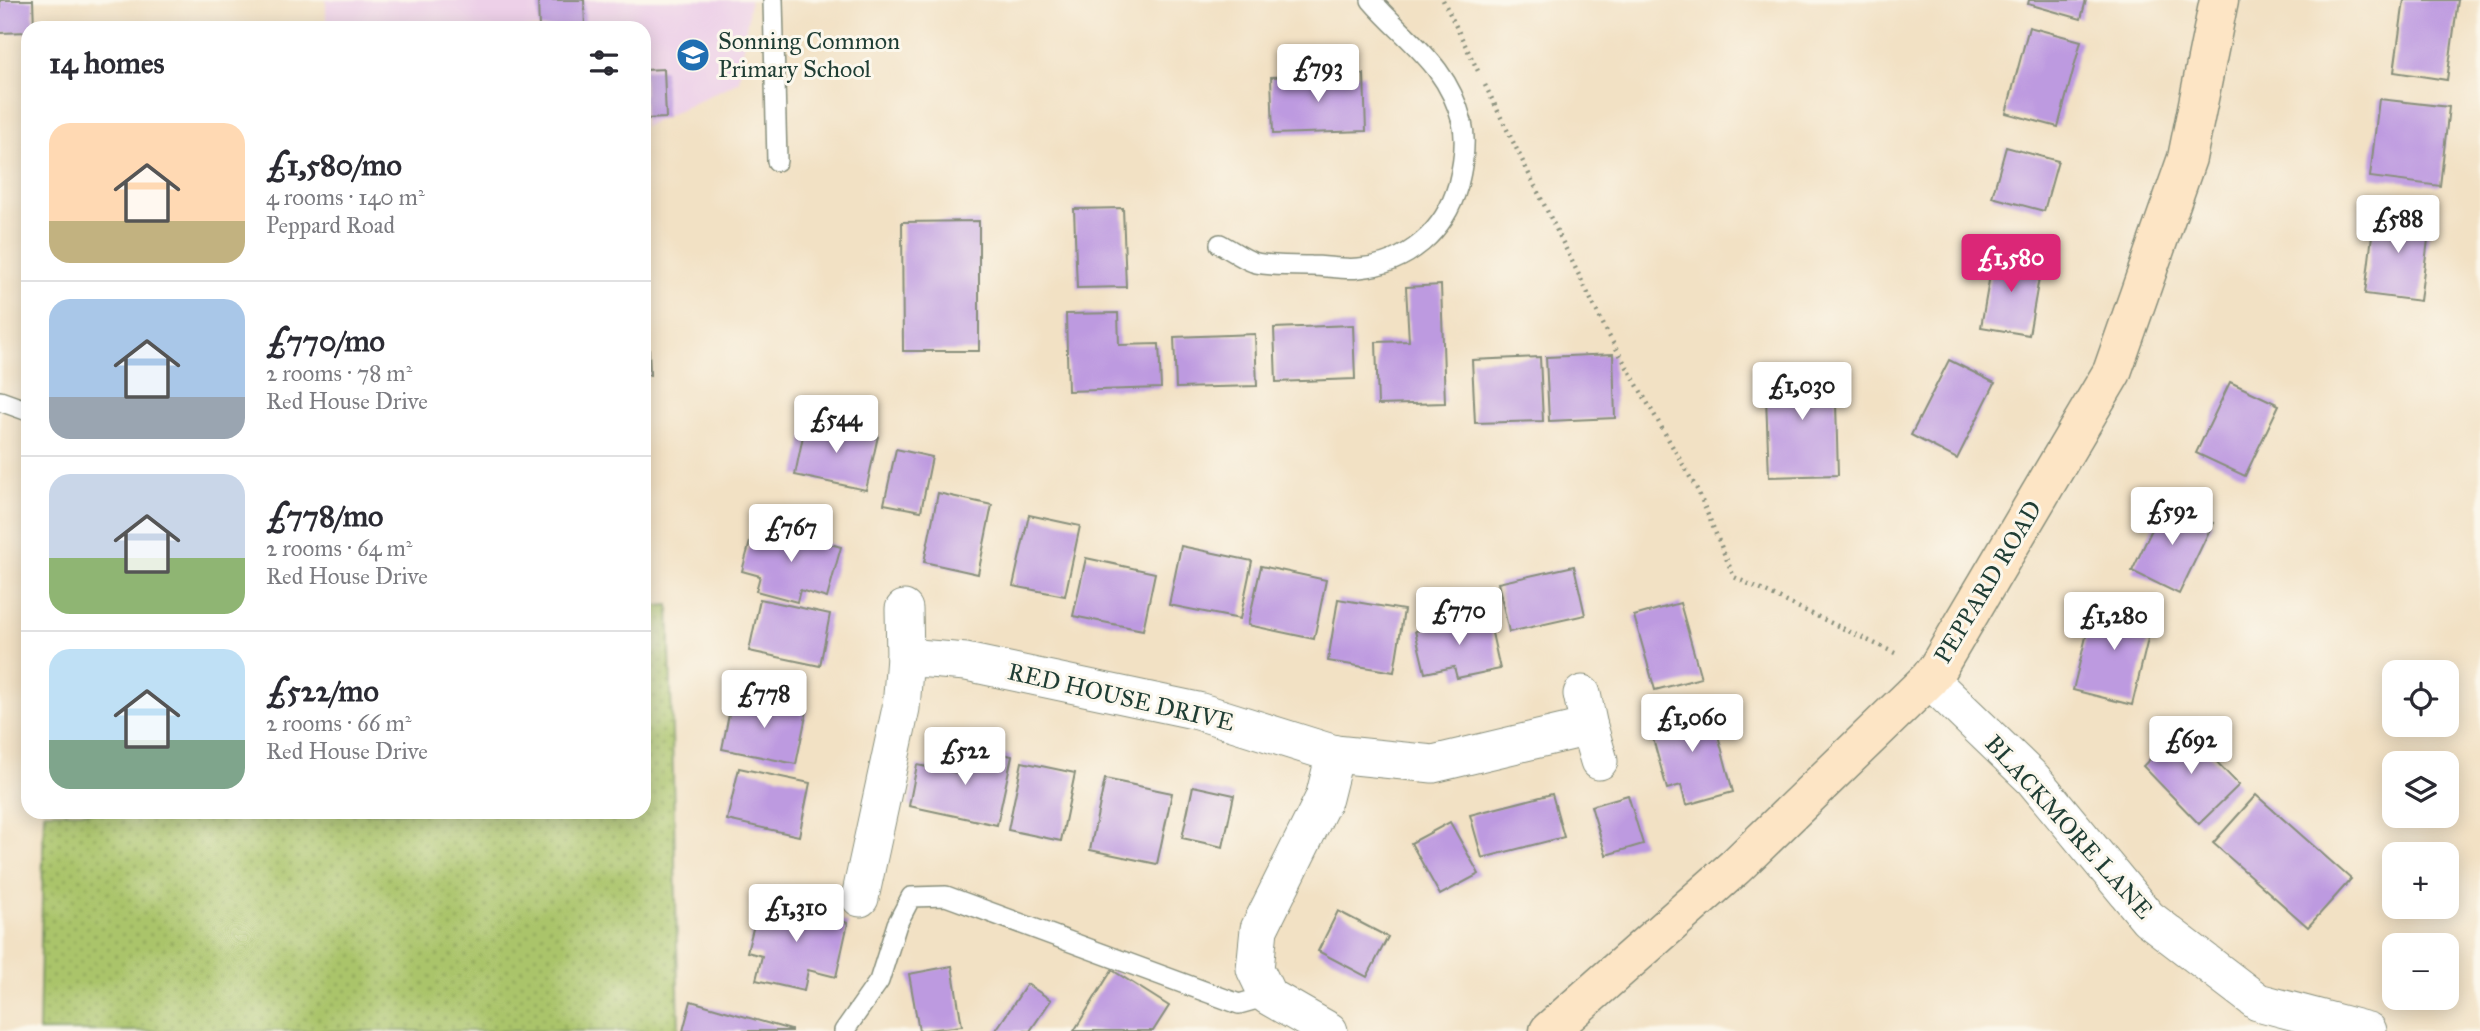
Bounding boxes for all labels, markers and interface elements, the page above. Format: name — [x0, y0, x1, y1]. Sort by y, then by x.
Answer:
place label: Sonning Common Primary School — [718, 26, 900, 84]
school or university icon: Sonning Common Primary School — [674, 36, 712, 74]
icon: filters — [585, 44, 623, 82]
pin: £793 — [1277, 44, 1359, 104]
text: 14 homes — [49, 45, 164, 81]
text: £793 — [1293, 53, 1343, 81]
text: £1,580/mo — [266, 147, 402, 183]
icon: home — [105, 151, 189, 235]
text: 4 rooms · 140 m² — [266, 183, 425, 211]
pin: £588 — [2357, 196, 2439, 255]
text: £588 — [2372, 204, 2424, 232]
text: Peppard Road — [266, 211, 395, 239]
pin: £1,580 — [1954, 234, 2068, 294]
text: £1,580 — [1978, 243, 2044, 271]
text: £770/mo — [266, 323, 385, 359]
icon: home — [105, 327, 189, 411]
text: 2 rooms · 78 m² — [266, 359, 412, 387]
pin: £1,030 — [1745, 362, 1859, 422]
text: £1,030 — [1769, 371, 1836, 399]
text: Red House Drive — [266, 387, 428, 415]
pin: £544 — [795, 396, 877, 455]
text: £544 — [810, 404, 862, 432]
pin: £592 — [2131, 488, 2213, 547]
street label: PEPPARD ROAD — [1928, 495, 2048, 669]
text: £592 — [2147, 496, 2197, 524]
text: £778/mo — [266, 498, 383, 534]
icon: home — [105, 502, 189, 586]
pin: £767 — [750, 504, 832, 564]
text: £767 — [765, 513, 817, 541]
text: 2 rooms · 64 m² — [266, 534, 412, 562]
text: Red House Drive — [266, 562, 428, 590]
pin: £770 — [1418, 588, 1500, 647]
pin: £1,280 — [2057, 592, 2171, 652]
text: £770 — [1432, 596, 1486, 624]
text: £1,280 — [2080, 601, 2148, 629]
street label: RED HOUSE DRIVE — [1005, 656, 1237, 738]
map controls — [2382, 660, 2459, 1010]
button: locate — [2382, 660, 2459, 737]
pin: £778 — [723, 670, 805, 730]
text: £522/mo — [266, 673, 379, 709]
icon: home — [105, 677, 189, 761]
text: £778 — [738, 679, 790, 707]
pin: £1,060 — [1635, 694, 1749, 754]
text: £1,060 — [1657, 703, 1727, 731]
text: 2 rooms · 66 m² — [266, 709, 411, 737]
pin: £692 — [2150, 716, 2232, 776]
text: £692 — [2165, 725, 2217, 753]
pin: £522 — [924, 728, 1006, 787]
street label: BLACKMORE LANE — [1979, 729, 2159, 925]
text: £522 — [940, 736, 990, 764]
text: Red House Drive — [266, 737, 428, 765]
button: layers — [2382, 751, 2459, 828]
button: + — [2382, 842, 2459, 919]
pin: £1,310 — [739, 884, 853, 944]
text: £1,310 — [765, 893, 827, 921]
button: − — [2382, 933, 2459, 1010]

